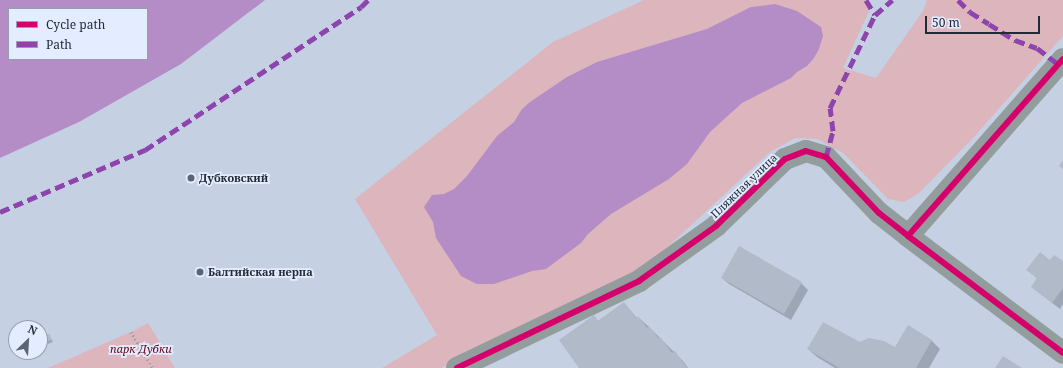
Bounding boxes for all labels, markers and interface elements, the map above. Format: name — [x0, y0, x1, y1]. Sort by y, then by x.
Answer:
legend — [8, 8, 148, 60]
scale bar — [927, 8, 1042, 34]
text: 50 m — [932, 14, 960, 31]
text: Cycle path — [46, 16, 105, 33]
text: Path — [46, 36, 72, 53]
street label: Пляжная улица — [708, 151, 780, 221]
place label: Дубковский — [199, 171, 268, 185]
marker: Дубковский — [186, 173, 196, 183]
place label: Балтийская нерпа — [208, 265, 313, 279]
marker: Балтийская нерпа — [195, 267, 205, 277]
north arrow — [8, 320, 48, 360]
text: N — [26, 321, 40, 338]
park label: парк Дубки — [110, 342, 172, 356]

